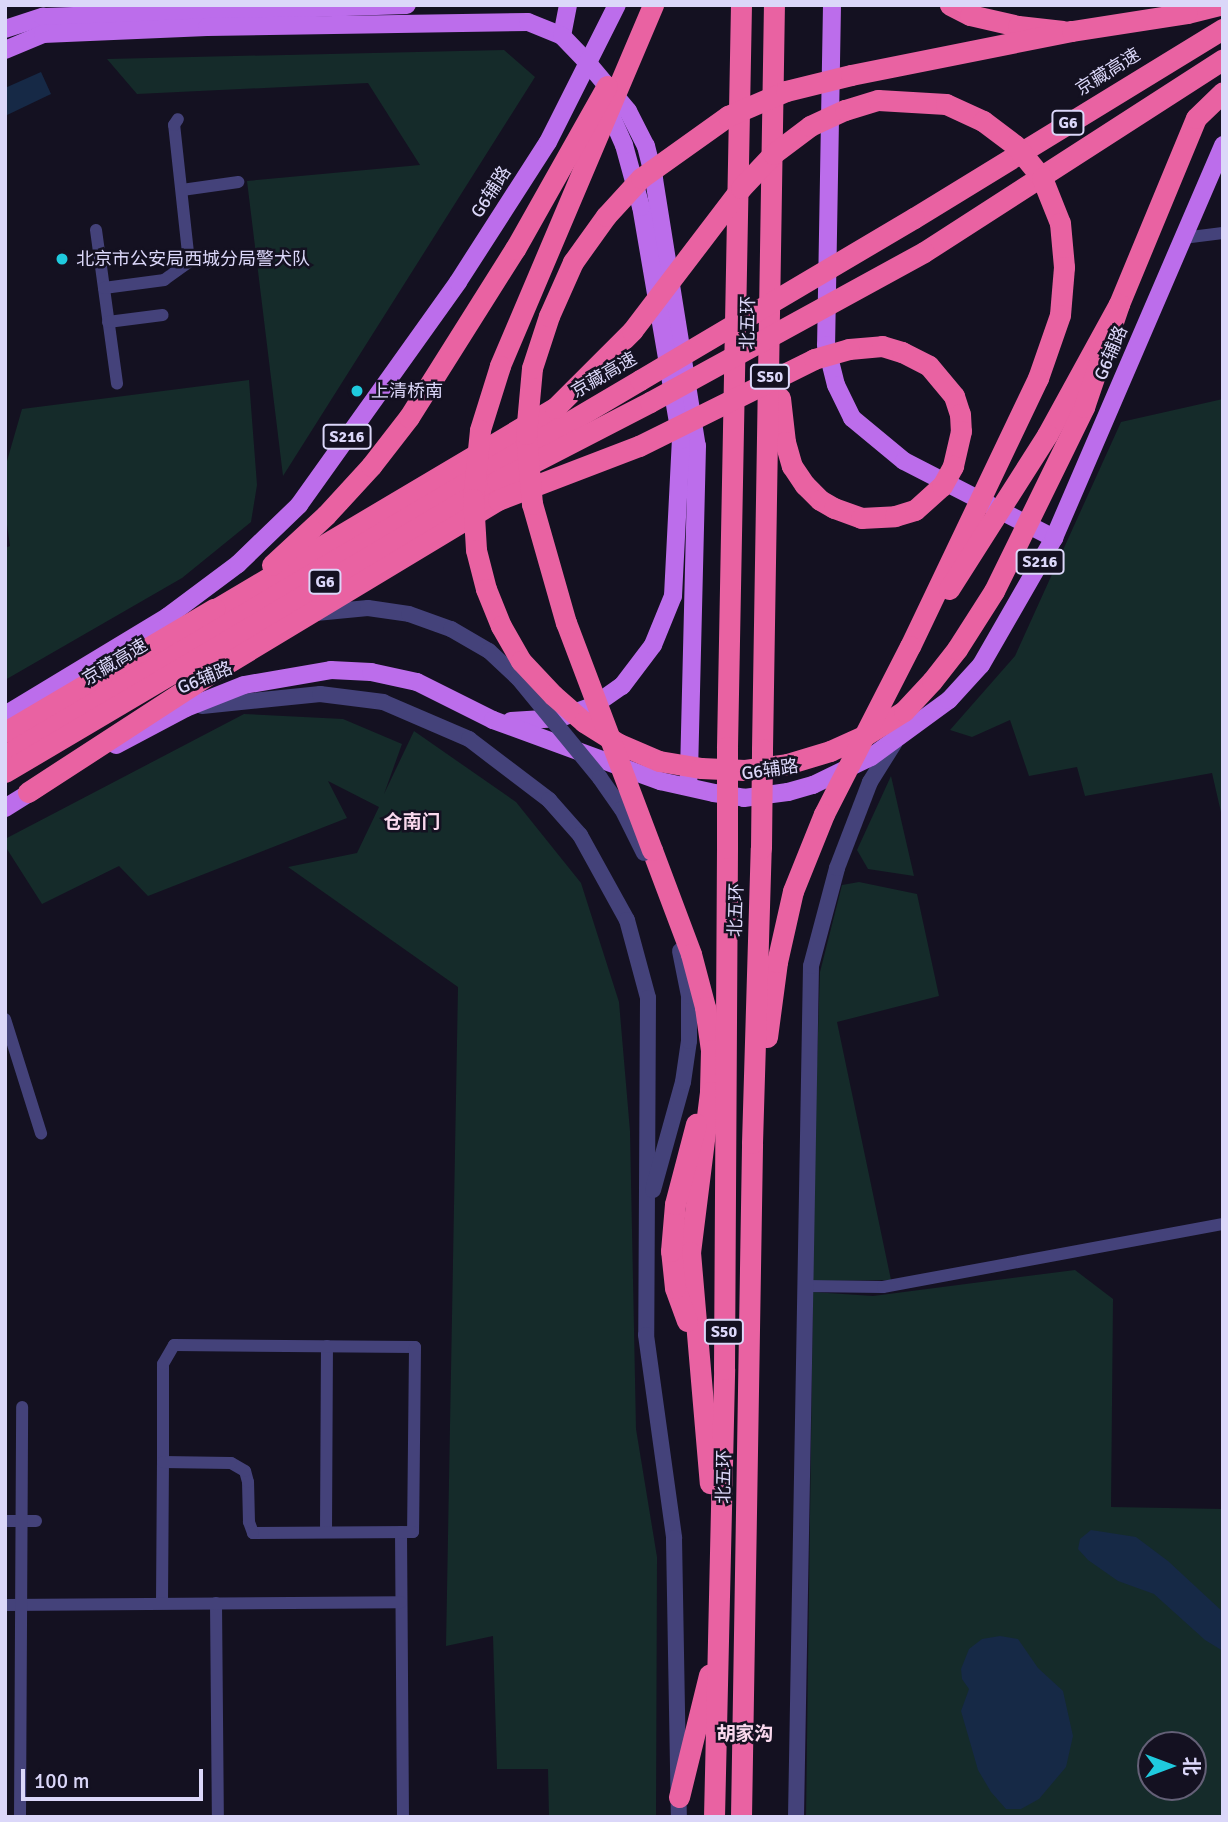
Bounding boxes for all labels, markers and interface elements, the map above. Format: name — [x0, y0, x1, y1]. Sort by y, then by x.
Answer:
street label: 京藏高速 — [1072, 44, 1144, 100]
road number: G6 — [1050, 111, 1086, 136]
street label: G6辅路 — [466, 162, 516, 222]
place label: 北京市公安局西城分局警犬队 — [76, 248, 310, 270]
marker: 北京市公安局西城分局警犬队 — [54, 251, 70, 267]
street label: 北五环 — [737, 296, 759, 350]
street label: G6辅路 — [1090, 322, 1132, 384]
street label: 京藏高速 — [567, 348, 641, 402]
road number: S50 — [749, 364, 791, 390]
place label: 上清桥南 — [371, 380, 443, 402]
marker: 上清桥南 — [349, 383, 365, 399]
road number: S216 — [322, 424, 372, 450]
road number: S216 — [1016, 550, 1064, 575]
road number: G6 — [308, 569, 342, 594]
street label: 京藏高速 — [79, 634, 151, 690]
street label: G6辅路 — [174, 657, 236, 699]
street label: G6辅路 — [740, 755, 800, 785]
district label: 仓南门 — [384, 812, 440, 834]
street label: 北五环 — [724, 883, 748, 937]
road number: S50 — [703, 1320, 745, 1344]
street label: 北五环 — [713, 1450, 735, 1504]
district label: 胡家沟 — [717, 1724, 773, 1746]
north arrow — [1137, 1731, 1207, 1801]
scale bar — [24, 1756, 206, 1800]
text: 北 — [1179, 1756, 1203, 1776]
text: 100 m — [34, 1768, 89, 1794]

